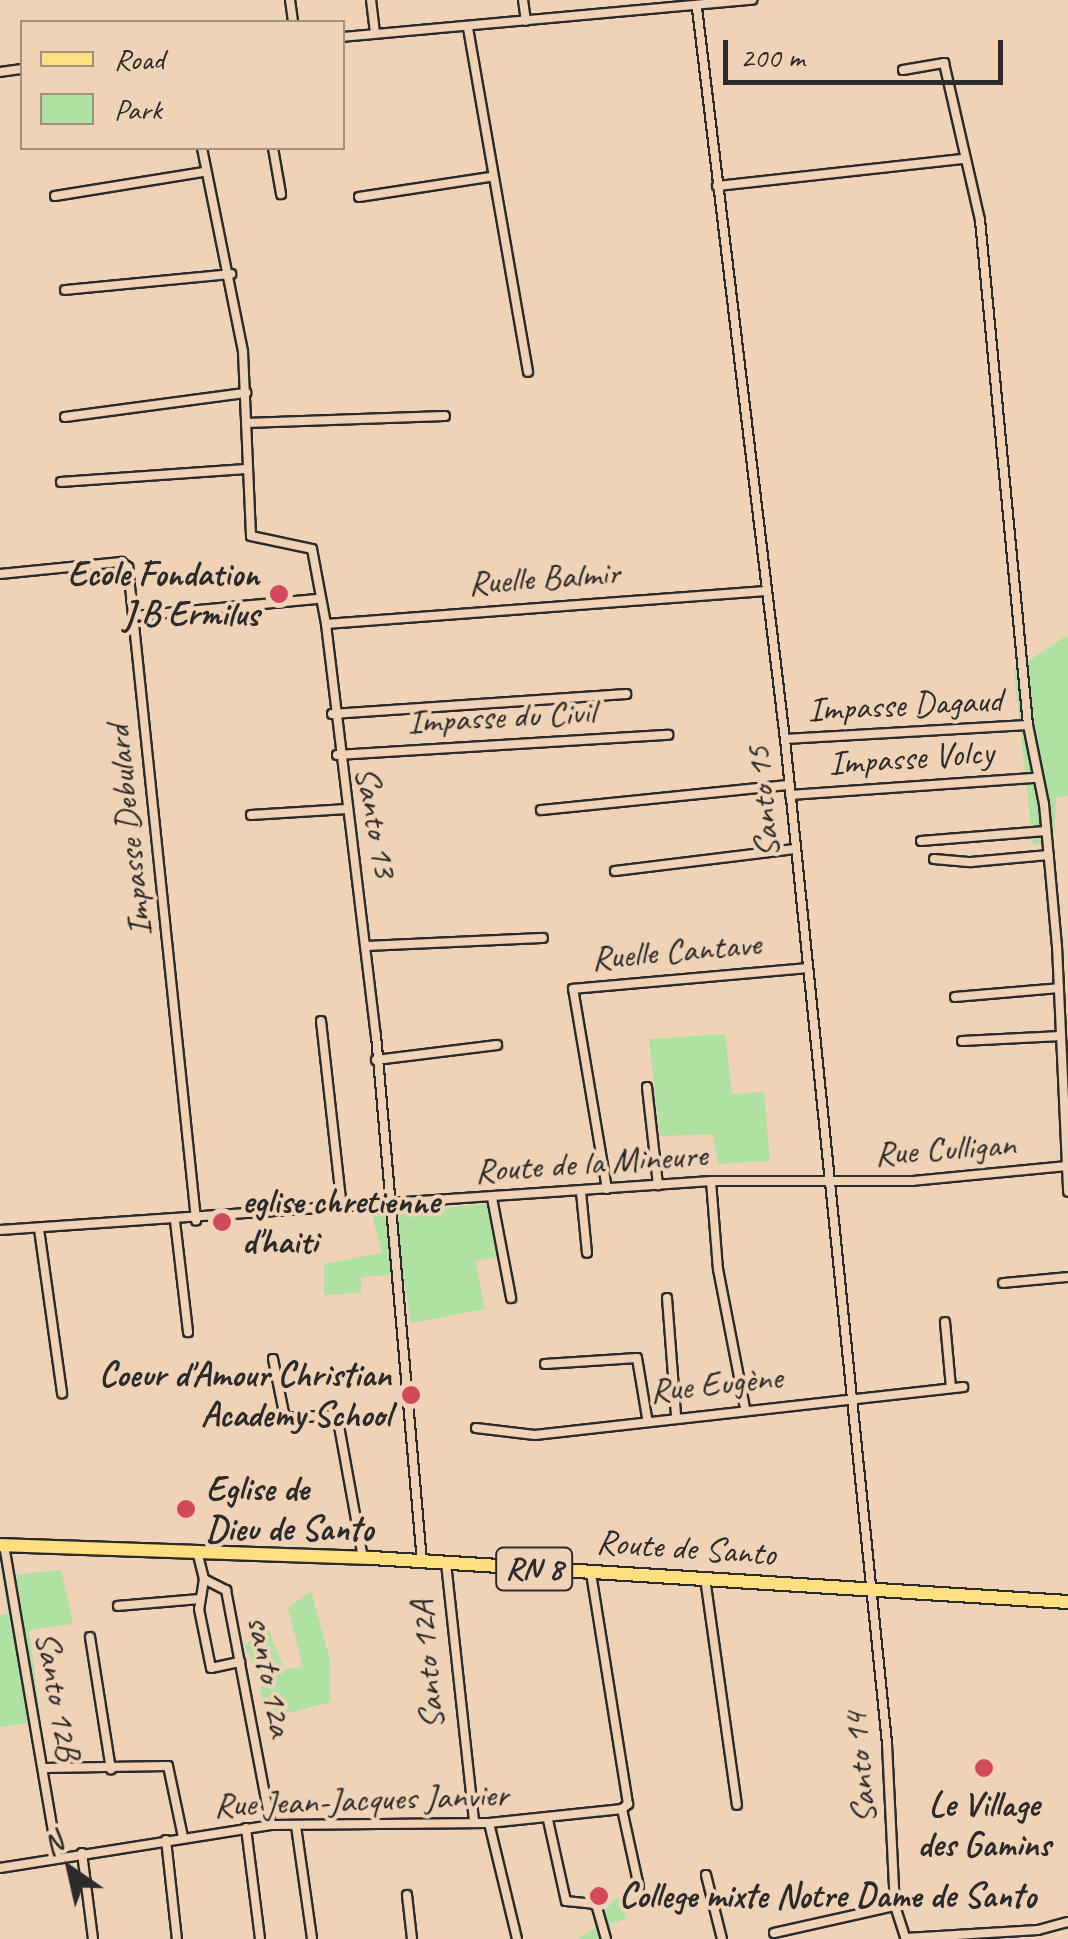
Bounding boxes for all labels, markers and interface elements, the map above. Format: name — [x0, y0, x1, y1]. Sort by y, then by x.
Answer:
legend — [20, 20, 345, 150]
scale bar — [728, 20, 1008, 82]
text: 200 m — [740, 38, 805, 76]
text: Road — [114, 40, 164, 78]
text: Park — [114, 90, 162, 128]
street label: Ruelle Balmir — [466, 552, 622, 604]
place label: Ecole Fondation J.B Ermilus — [69, 553, 259, 635]
marker: Ecole Fondation J.B Ermilus — [268, 583, 290, 605]
street label: Impasse Dagaud — [807, 679, 1003, 731]
street label: Impasse du Civil — [406, 691, 596, 743]
street label: Impasse Debulard — [97, 723, 161, 939]
street label: Impasse Volcy — [828, 731, 994, 785]
street label: Santo 15 — [737, 745, 789, 859]
street label: Santo 13 — [346, 763, 406, 881]
street label: Ruelle Cantave — [590, 923, 762, 979]
street label: Rue Culligan — [873, 1123, 1017, 1175]
street label: Route de la Mineure — [473, 1134, 709, 1192]
place label: eglise chretienne d'haiti — [242, 1181, 439, 1263]
marker: eglise chretienne d'haiti — [211, 1211, 233, 1233]
place label: Coeur d'Amour Christian Academy School — [98, 1354, 391, 1436]
street label: Rue Eugène — [648, 1356, 784, 1412]
marker: Coeur d'Amour Christian Academy School — [400, 1384, 422, 1406]
place label: Eglise de Dieu de Santo — [206, 1468, 374, 1550]
marker: Eglise de Dieu de Santo — [175, 1498, 197, 1520]
street label: Route de Santo — [595, 1521, 777, 1575]
road number: RN 8 — [494, 1542, 574, 1596]
street label: Santo 12A — [400, 1599, 454, 1731]
street label: santo 12a — [238, 1612, 302, 1740]
street label: Santo 12B — [26, 1628, 90, 1764]
street label: Santo 14 — [834, 1711, 886, 1825]
marker: Le Village des Gamins — [973, 1757, 995, 1779]
street label: Rue Jean-Jacques Janvier — [214, 1774, 508, 1826]
place label: Le Village des Gamins — [917, 1784, 1051, 1866]
north arrow — [20, 1819, 120, 1919]
text: N — [36, 1824, 70, 1863]
place label: College mixte Notre Dame de Santo — [619, 1875, 1038, 1917]
marker: College mixte Notre Dame de Santo — [588, 1885, 610, 1907]

